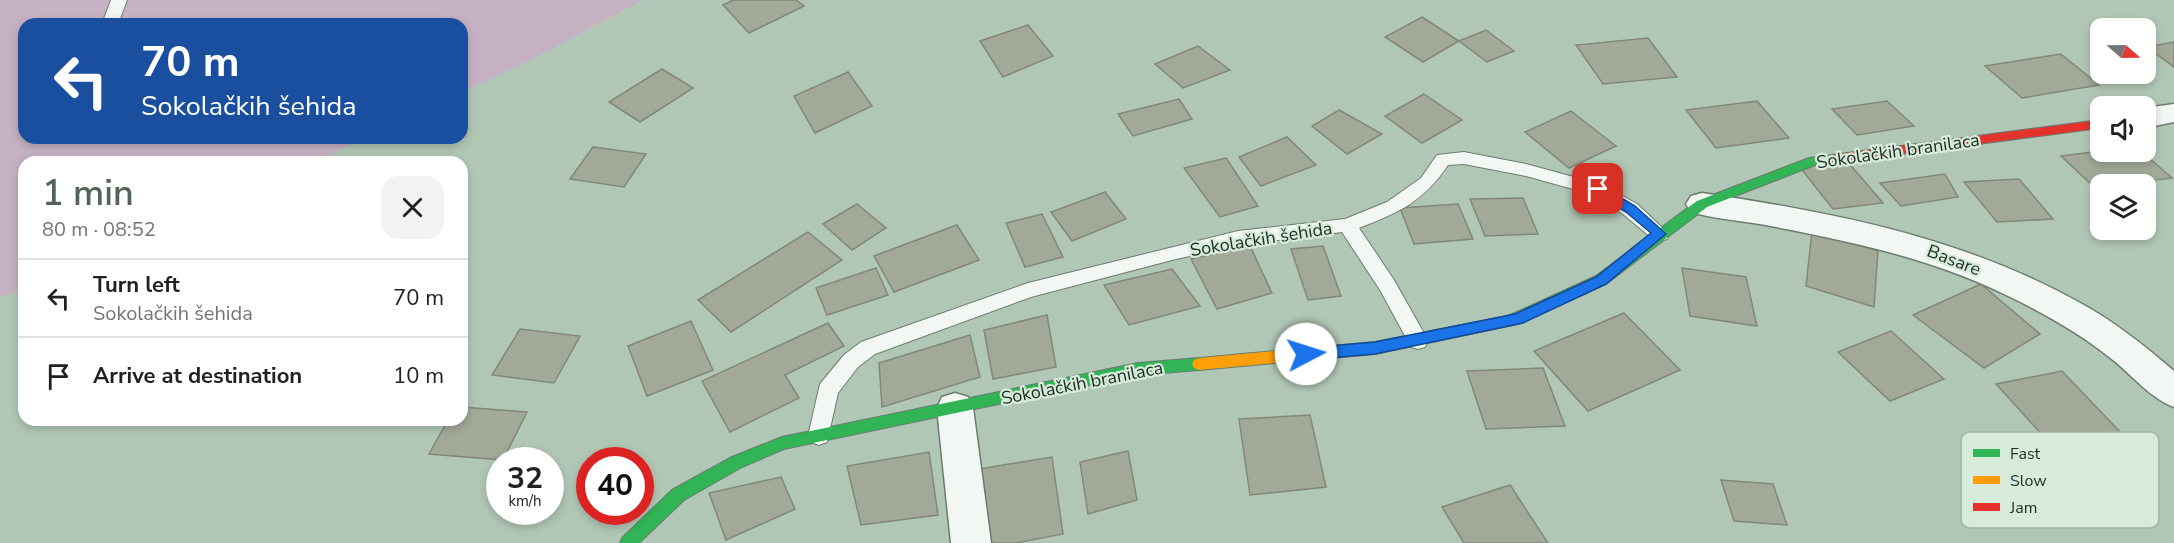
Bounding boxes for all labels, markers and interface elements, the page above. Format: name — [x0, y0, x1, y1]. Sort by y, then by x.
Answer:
north arrow — [2090, 18, 2156, 84]
map controls — [2090, 18, 2156, 240]
text: 70 m — [141, 34, 240, 91]
icon: left — [42, 42, 120, 120]
text: Sokolačkih šehida — [141, 88, 357, 125]
button: sound — [2090, 96, 2156, 162]
street label: Sokolačkih branilaca — [1815, 128, 1981, 174]
pin — [1572, 163, 1623, 214]
text: 1 min — [42, 169, 134, 218]
icon: arrive — [1581, 172, 1614, 205]
button: layers — [2090, 174, 2156, 240]
button: close — [381, 176, 444, 239]
text: 80 m · 08:52 — [42, 216, 156, 243]
street label: Sokolačkih šehida — [1188, 216, 1334, 262]
street label: Basare — [1924, 239, 1984, 281]
text: Turn left — [93, 270, 180, 300]
icon: left — [42, 282, 75, 315]
text: 70 m — [393, 283, 444, 313]
text: Sokolačkih šehida — [93, 300, 253, 327]
position arrow — [1274, 322, 1338, 386]
street label: Sokolačkih branilaca — [999, 356, 1165, 410]
icon: arrive — [42, 360, 75, 393]
text: Arrive at destination — [93, 361, 302, 391]
text: 10 m — [393, 361, 444, 391]
legend — [1961, 432, 2159, 528]
text: Fast — [2010, 443, 2041, 465]
speed limit sign: 40 — [576, 447, 654, 525]
text: 32 — [507, 458, 543, 499]
text: Slow — [2010, 470, 2047, 492]
text: km/h — [508, 491, 542, 511]
text: Jam — [2009, 497, 2037, 519]

